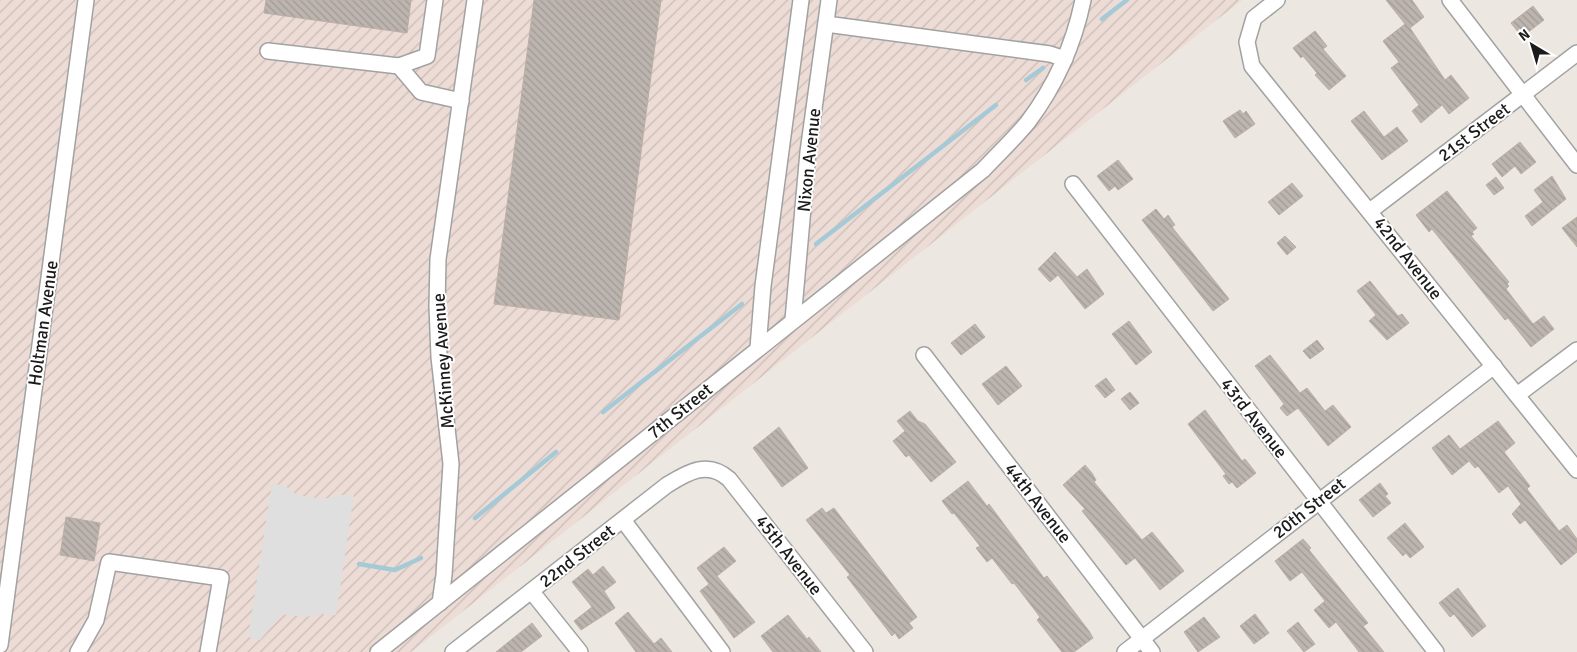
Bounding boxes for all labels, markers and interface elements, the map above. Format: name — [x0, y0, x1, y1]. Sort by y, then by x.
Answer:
north arrow — [1507, 20, 1557, 70]
text: N — [1515, 25, 1533, 45]
street label: 21st Street — [1434, 98, 1514, 166]
street label: Nixon Avenue — [793, 107, 825, 213]
street label: 42nd Avenue — [1369, 212, 1447, 304]
street label: Holtman Avenue — [23, 259, 63, 387]
street label: McKinney Avenue — [427, 293, 459, 429]
street label: 43rd Avenue — [1216, 374, 1292, 462]
street label: 7th Street — [643, 378, 717, 444]
street label: 44th Avenue — [1000, 458, 1076, 548]
street label: 20th Street — [1268, 473, 1350, 543]
street label: 45th Avenue — [751, 510, 827, 600]
street label: 22nd Street — [535, 520, 619, 592]

